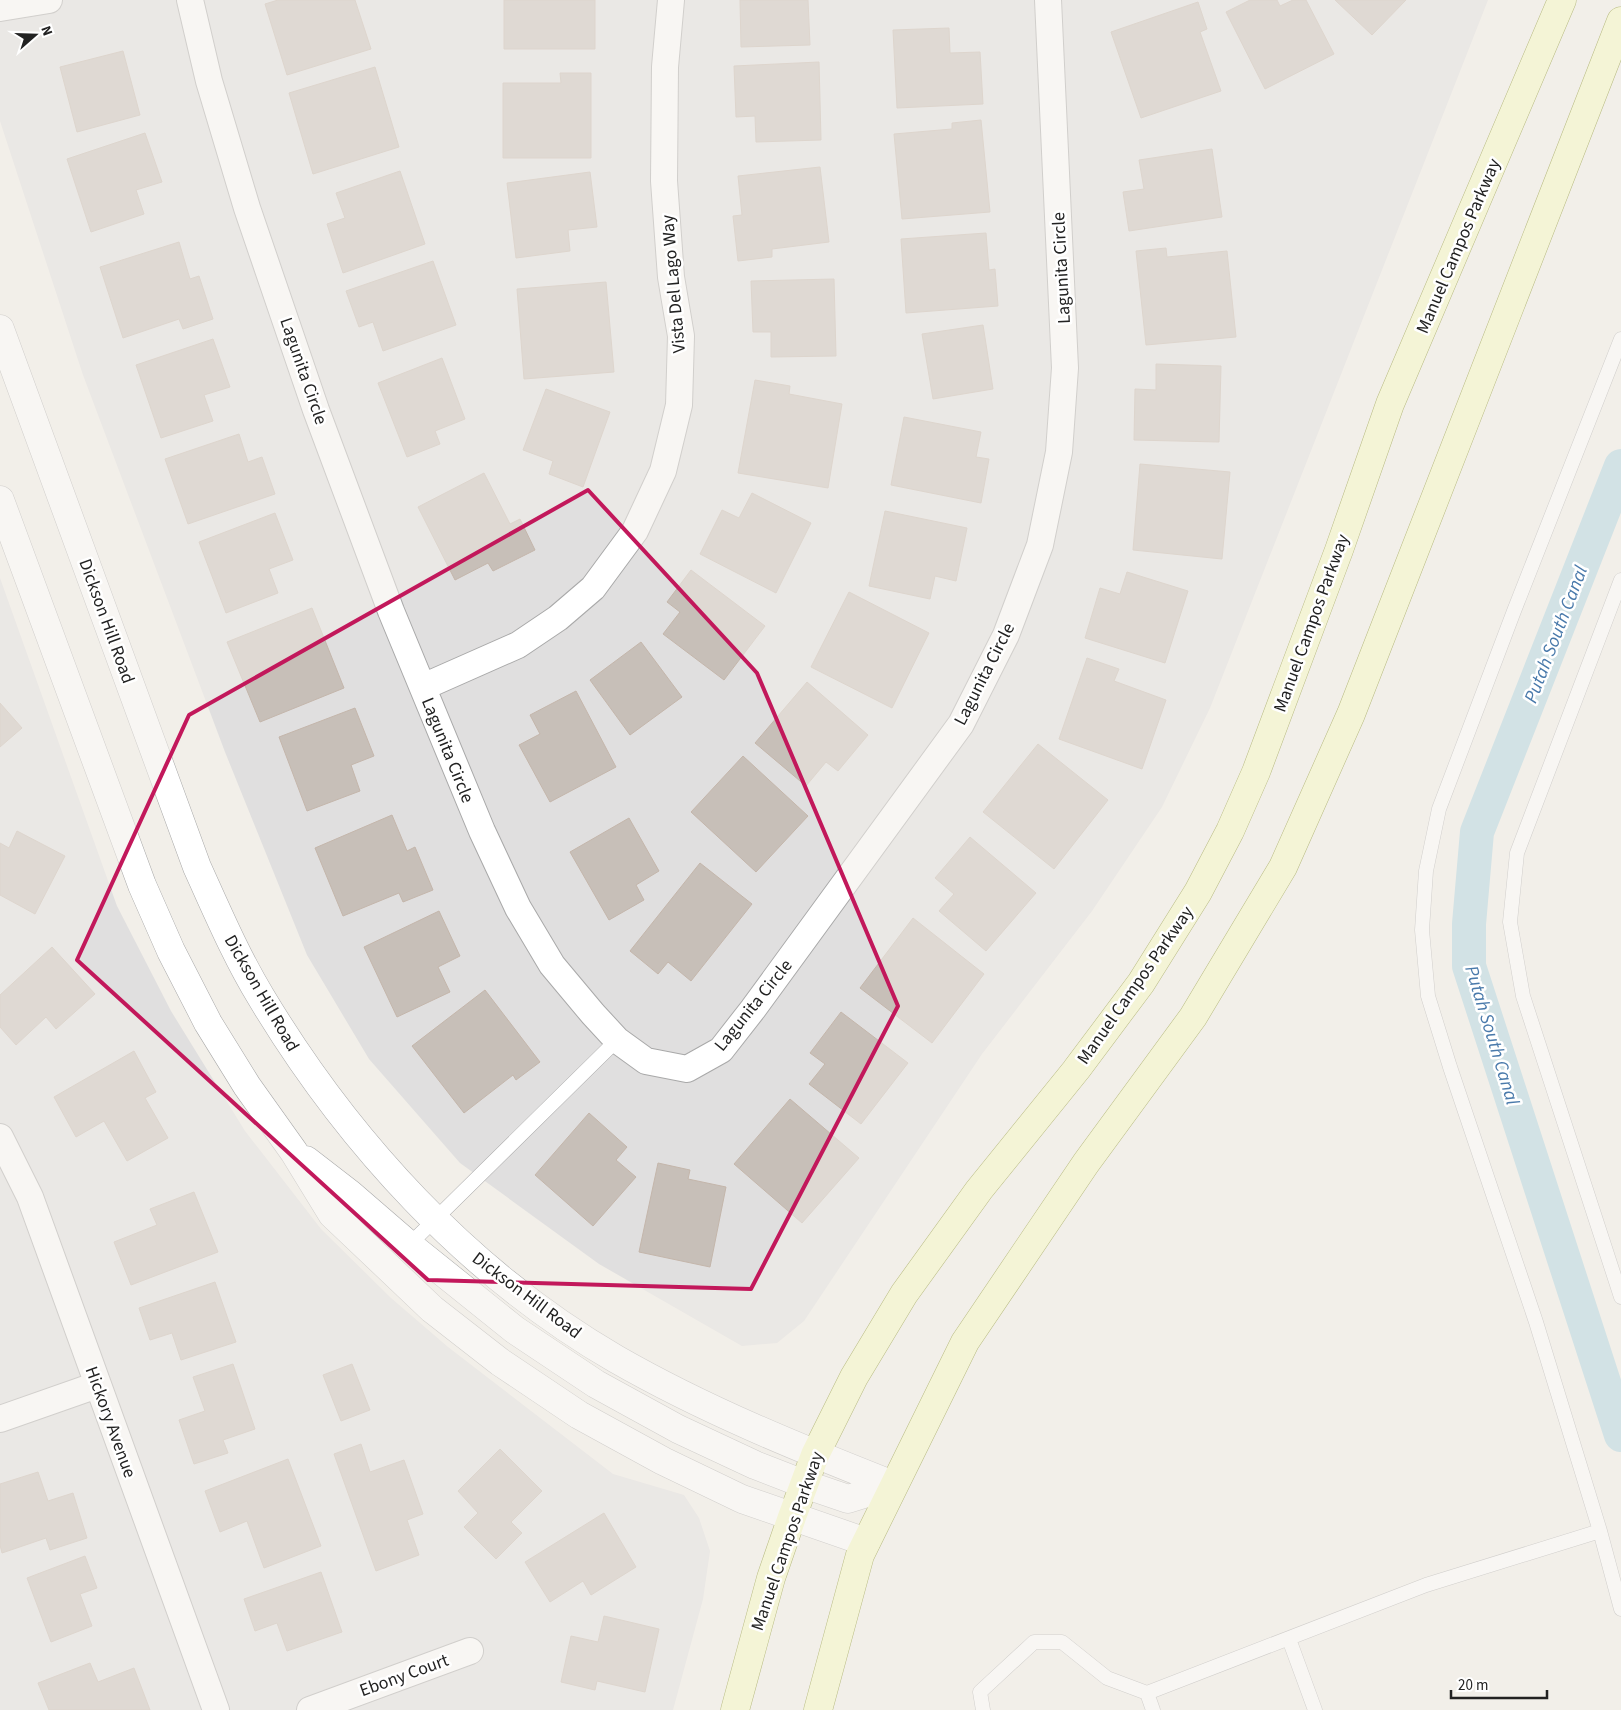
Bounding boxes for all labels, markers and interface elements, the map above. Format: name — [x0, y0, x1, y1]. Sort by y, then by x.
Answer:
north arrow — [10, 10, 60, 60]
text: N — [35, 23, 57, 39]
street label: Manuel Campos Parkway — [1410, 154, 1507, 338]
street label: Lagunita Circle — [1046, 211, 1077, 324]
street label: Vista Del Lago Way — [655, 213, 692, 354]
street label: Lagunita Circle — [274, 314, 334, 428]
street label: Manuel Campos Parkway — [1268, 530, 1356, 716]
street label: Dickson Hill Road — [72, 555, 141, 687]
water label: Putah South Canal — [1518, 562, 1595, 707]
street label: Lagunita Circle — [948, 619, 1021, 730]
street label: Lagunita Circle — [415, 694, 480, 807]
street label: Manuel Campos Parkway — [1071, 901, 1200, 1069]
street label: Dickson Hill Road — [218, 930, 305, 1056]
street label: Lagunita Circle — [708, 954, 798, 1057]
water label: Putah South Canal — [1457, 962, 1526, 1109]
street label: Dickson Hill Road — [467, 1246, 587, 1345]
street label: Hickory Avenue — [79, 1363, 142, 1481]
street label: Manuel Campos Parkway — [745, 1448, 830, 1634]
street label: Ebony Court — [356, 1648, 452, 1703]
scale bar — [1451, 1668, 1547, 1700]
text: 20 m — [1458, 1675, 1488, 1696]

